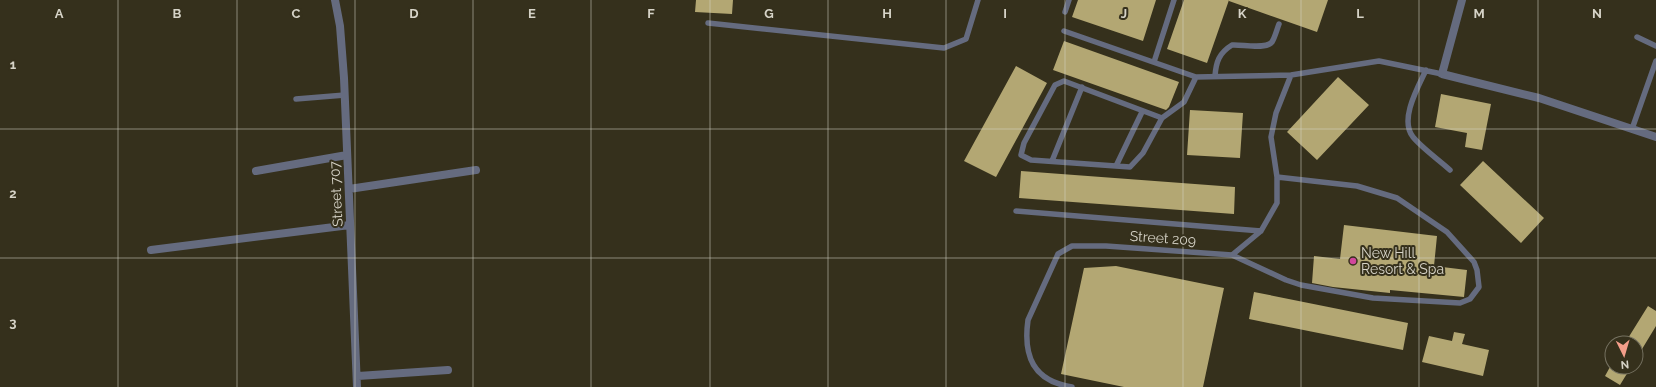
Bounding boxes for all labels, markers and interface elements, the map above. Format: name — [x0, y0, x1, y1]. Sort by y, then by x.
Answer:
text: A — [55, 6, 64, 21]
text: B — [173, 6, 182, 21]
text: C — [292, 6, 301, 21]
text: D — [409, 6, 419, 21]
text: E — [528, 6, 536, 21]
text: F — [647, 6, 655, 21]
text: G — [764, 6, 774, 21]
text: H — [882, 6, 892, 21]
text: I — [1003, 6, 1007, 21]
text: J — [1121, 6, 1127, 21]
text: K — [1238, 6, 1247, 21]
text: L — [1356, 6, 1364, 21]
text: M — [1473, 6, 1485, 21]
text: N — [1592, 6, 1602, 21]
text: 1 — [10, 57, 17, 72]
street label: Street 707 — [326, 160, 346, 227]
text: 2 — [9, 186, 17, 201]
street label: Street 209 — [1129, 228, 1197, 248]
place label: New Hill Resort & Spa — [1361, 245, 1444, 277]
marker: New Hill Resort & Spa — [1348, 256, 1358, 266]
text: 3 — [9, 315, 17, 330]
north arrow — [1604, 335, 1644, 375]
text: N — [1620, 358, 1630, 371]

